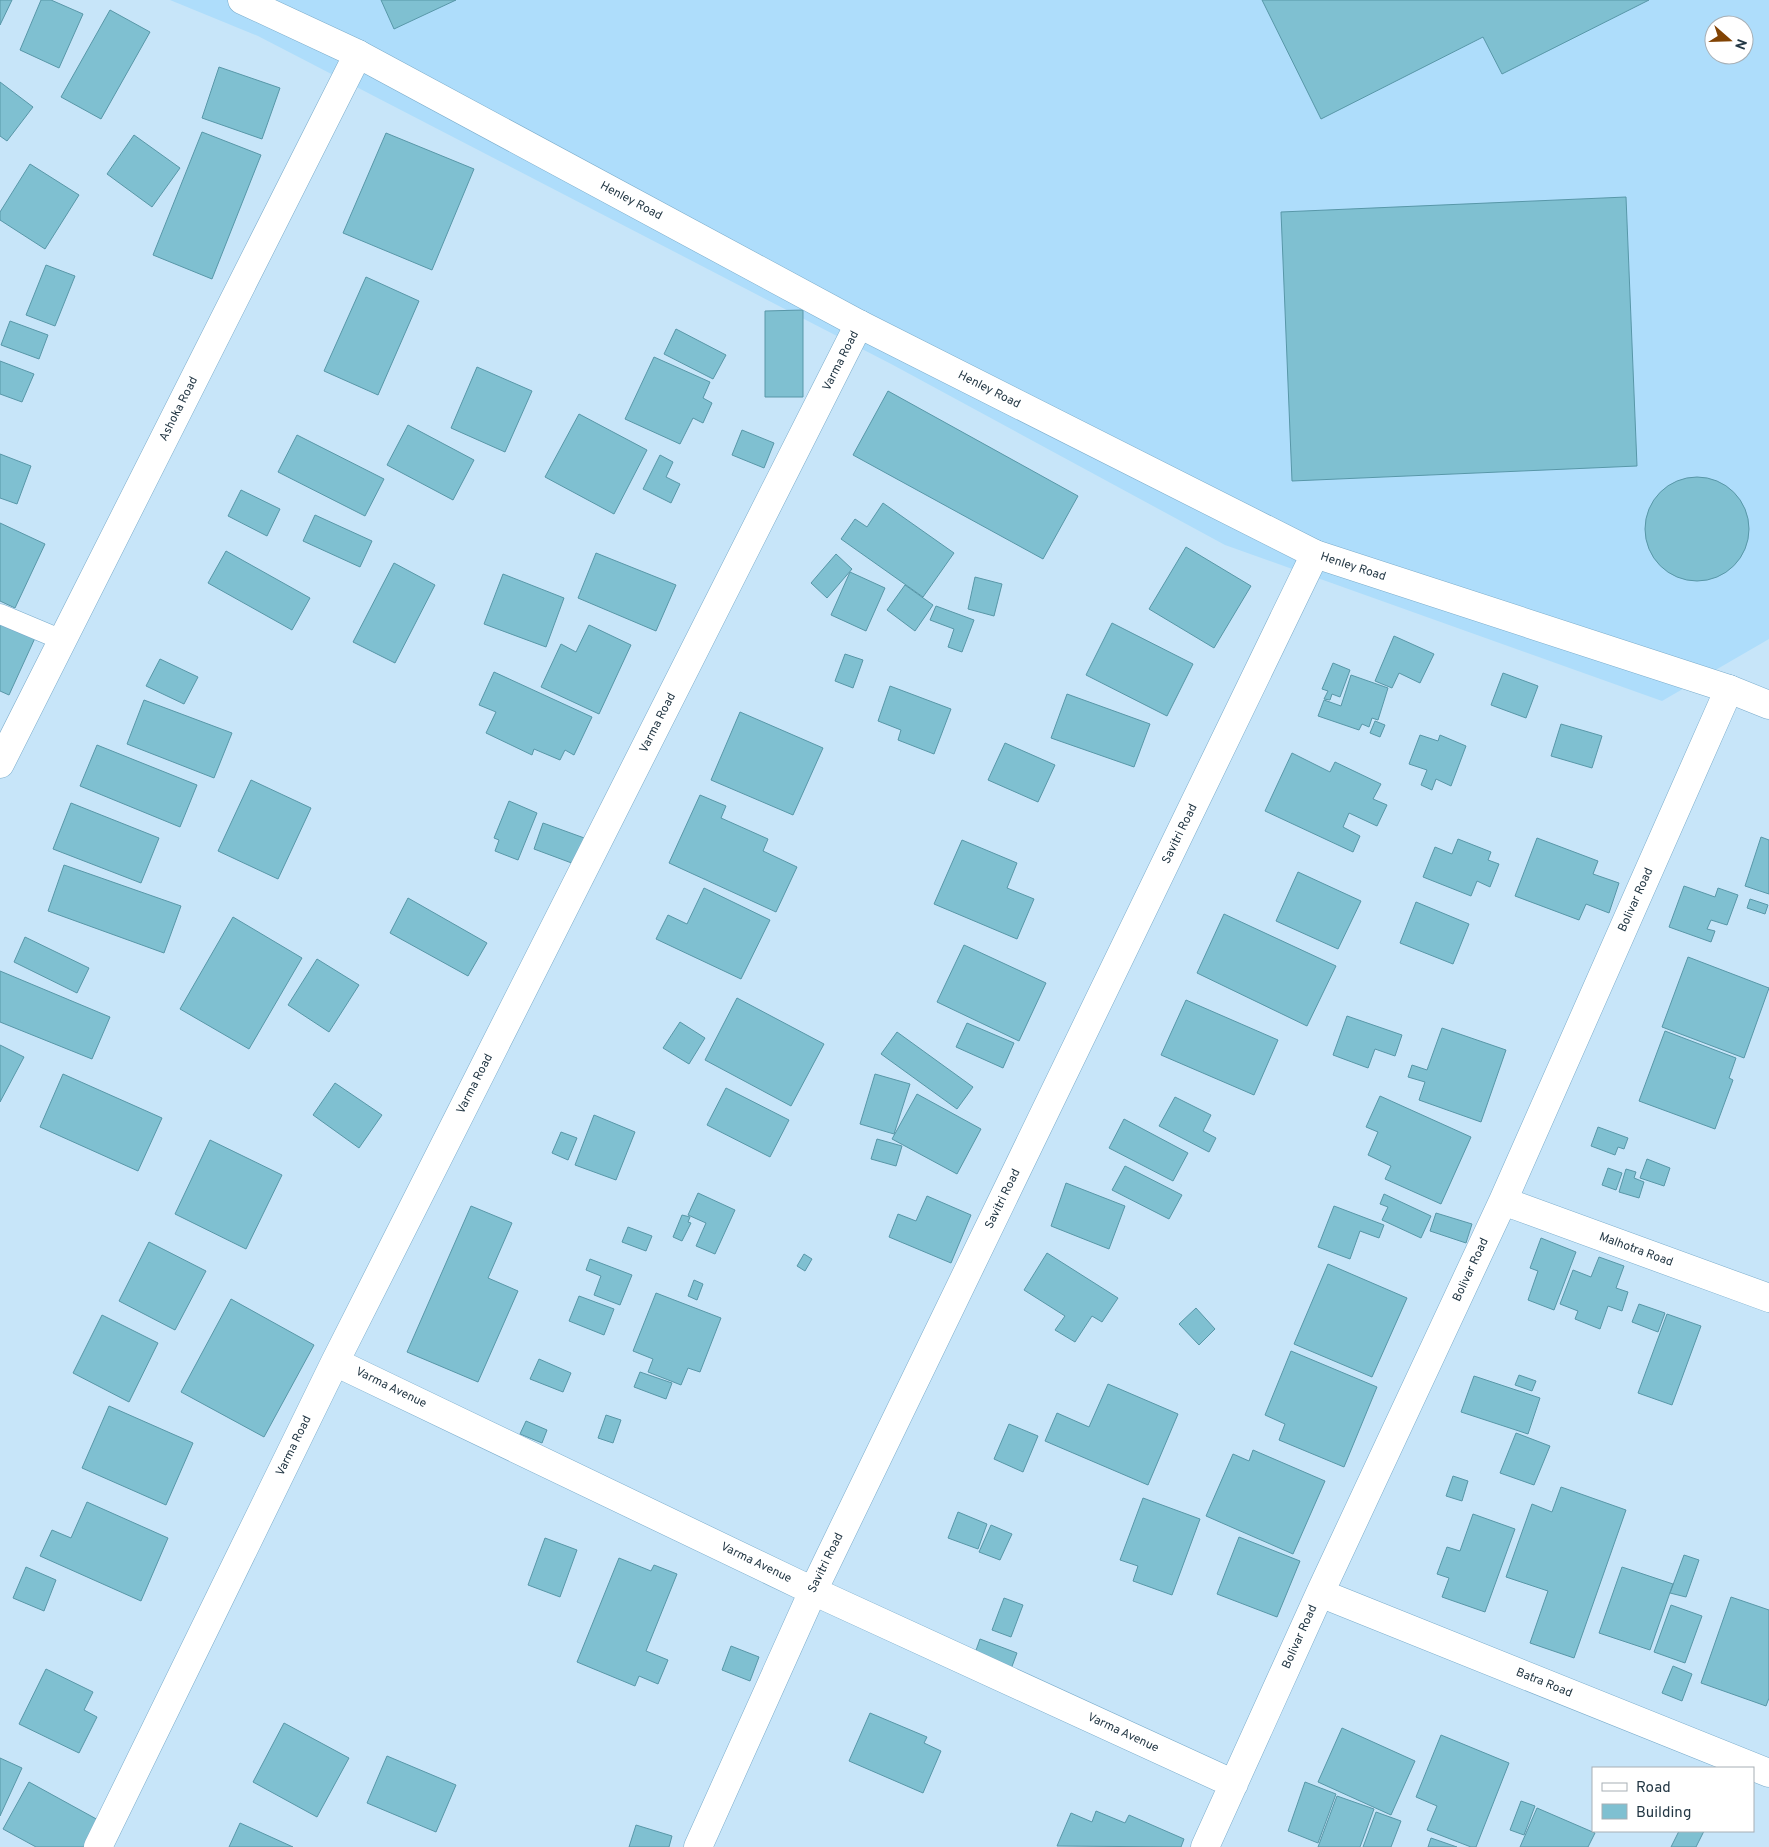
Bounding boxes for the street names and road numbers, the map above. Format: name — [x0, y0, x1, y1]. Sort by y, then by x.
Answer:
street label: Henley Road — [597, 178, 665, 224]
street label: Varma Road — [819, 328, 863, 394]
street label: Henley Road — [955, 367, 1023, 413]
street label: Ashoka Road — [156, 374, 202, 444]
street label: Henley Road — [1318, 549, 1388, 585]
street label: Varma Road — [636, 690, 680, 756]
street label: Savitri Road — [1159, 801, 1201, 867]
street label: Bolivar Road — [1615, 865, 1657, 935]
street label: Varma Road — [453, 1051, 497, 1117]
street label: Savitri Road — [982, 1166, 1024, 1232]
street label: Malhotra Road — [1597, 1229, 1675, 1271]
street label: Bolivar Road — [1449, 1236, 1493, 1304]
street label: Varma Avenue — [353, 1364, 429, 1412]
street label: Varma Road — [273, 1413, 315, 1479]
street label: Savitri Road — [805, 1530, 847, 1596]
street label: Varma Avenue — [718, 1539, 794, 1587]
street label: Bolivar Road — [1279, 1602, 1321, 1672]
street label: Batra Road — [1513, 1664, 1575, 1702]
street label: Varma Avenue — [1085, 1709, 1161, 1757]

